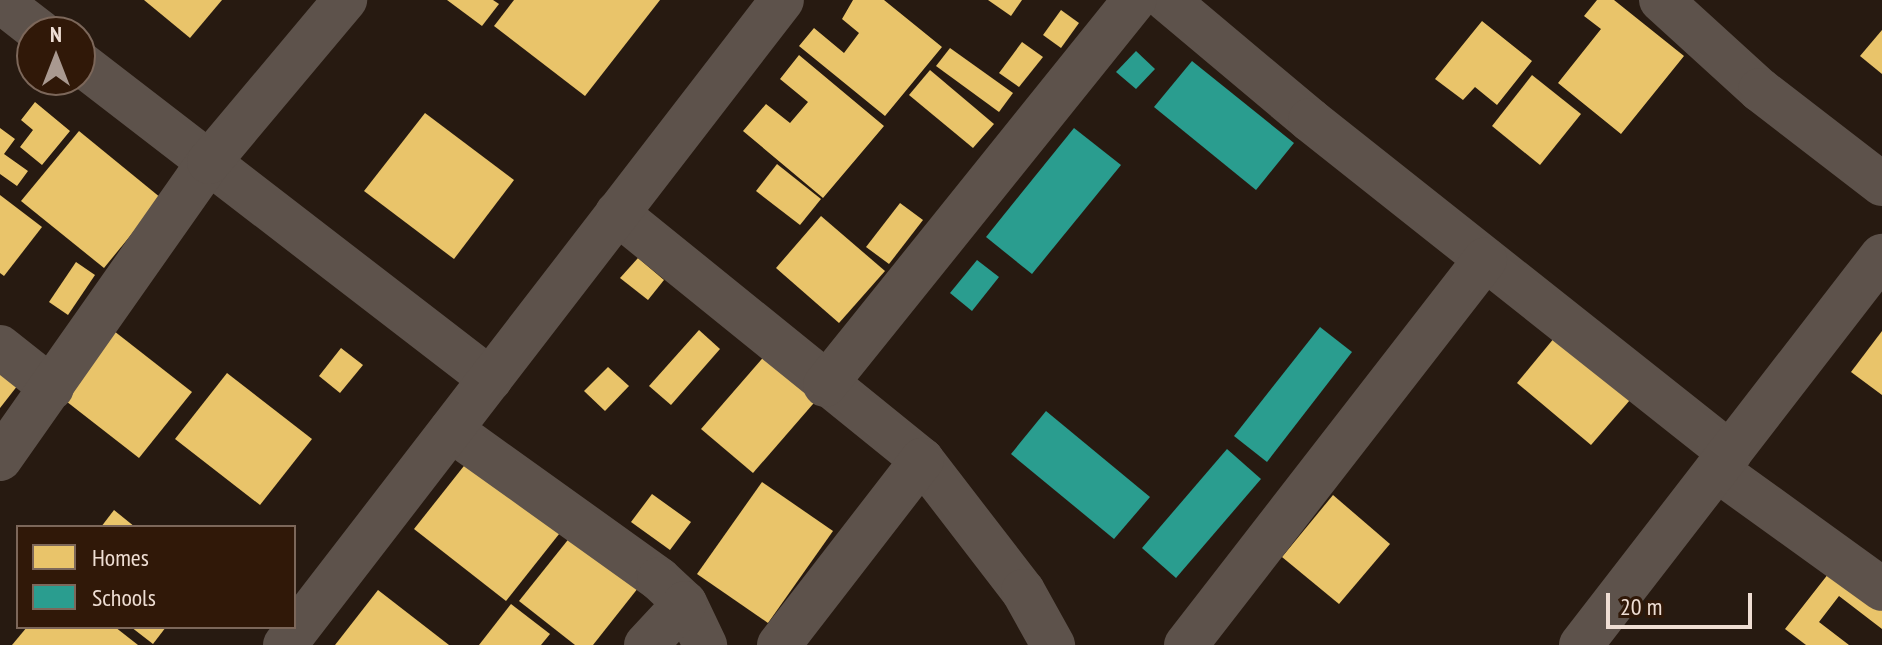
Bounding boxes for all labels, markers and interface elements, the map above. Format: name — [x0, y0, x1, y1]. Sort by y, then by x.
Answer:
north arrow — [16, 16, 96, 96]
text: N — [50, 20, 62, 48]
legend — [16, 525, 296, 629]
text: Homes — [92, 542, 149, 573]
scale bar — [1610, 577, 1756, 627]
text: Schools — [92, 582, 156, 613]
text: 20 m — [1620, 591, 1662, 622]

